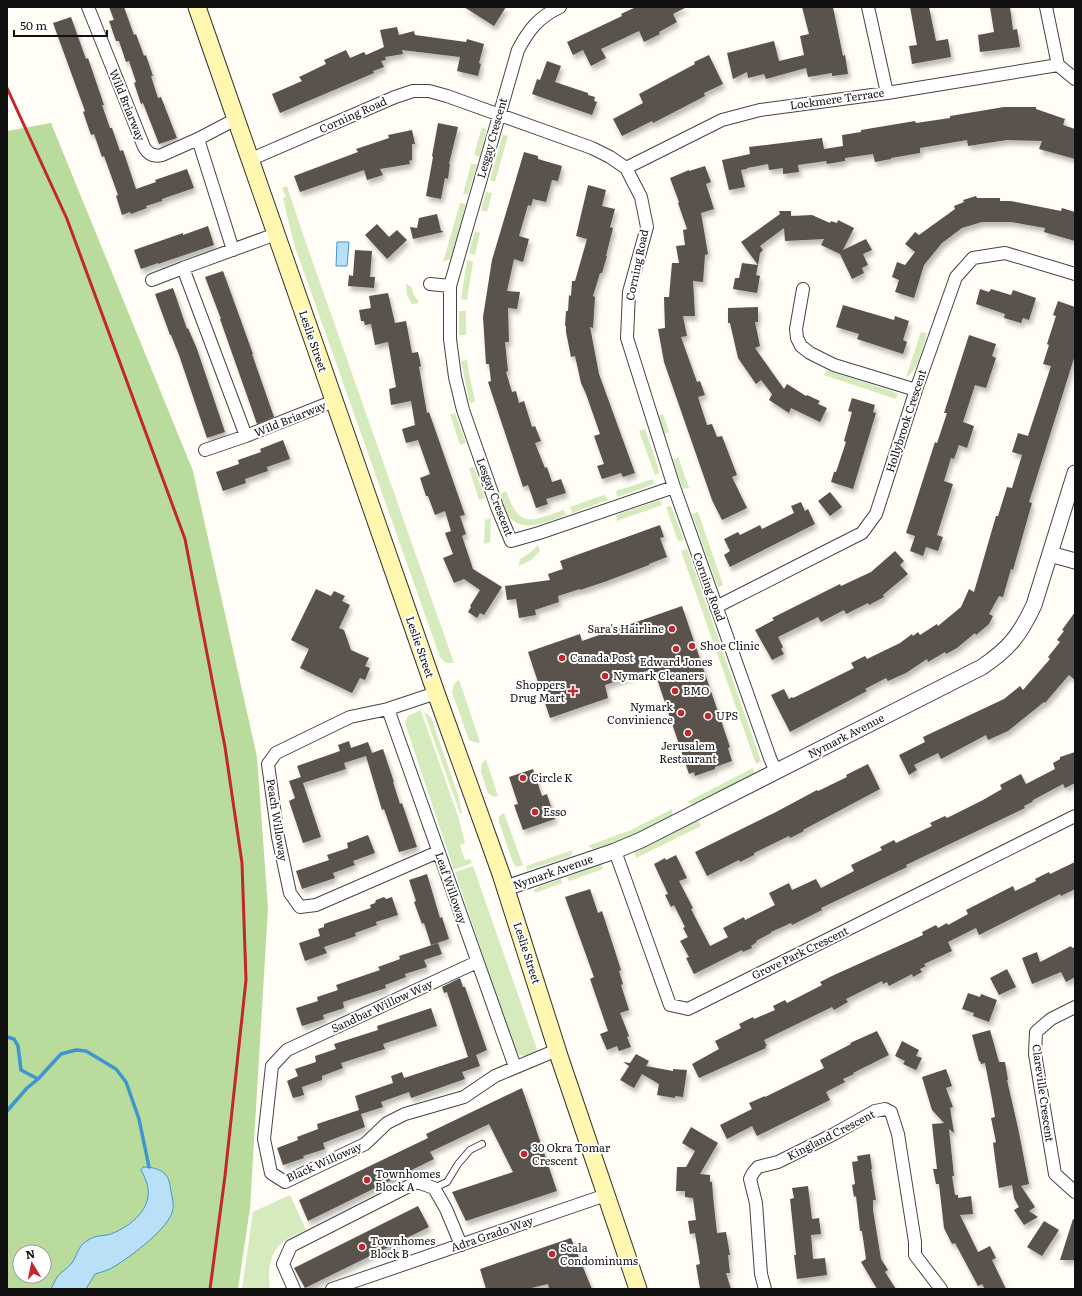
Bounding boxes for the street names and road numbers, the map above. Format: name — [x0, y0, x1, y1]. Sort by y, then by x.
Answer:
street label: Wild Briarway — [106, 66, 150, 144]
street label: Lockmere Terrace — [789, 83, 885, 113]
street label: Corning Road — [316, 92, 389, 136]
street label: Lesgay Crescent — [472, 95, 510, 180]
street label: Corning Road — [621, 227, 651, 302]
street label: Leslie Street — [296, 308, 332, 374]
street label: Hollybrook Crescent — [881, 367, 929, 474]
street label: Wild Briarway — [251, 396, 329, 440]
street label: Lesgay Crescent — [474, 455, 518, 539]
street label: Corning Road — [690, 550, 730, 624]
street label: Leslie Street — [403, 614, 439, 680]
street label: Nymark Avenue — [805, 709, 887, 761]
street label: Peach Willoway — [264, 778, 292, 863]
street label: Leaf Willoway — [432, 850, 472, 926]
street label: Nymark Avenue — [510, 850, 595, 892]
street label: Leslie Street — [510, 920, 546, 986]
street label: Grove Park Crescent — [748, 921, 851, 982]
street label: Sandbar Willow Way — [328, 974, 436, 1036]
street label: Clareville Crescent — [1029, 1043, 1059, 1143]
street label: Kingland Crescent — [784, 1105, 878, 1163]
street label: Black Willoway — [283, 1137, 365, 1185]
street label: Adra Grado Way — [448, 1211, 536, 1255]

